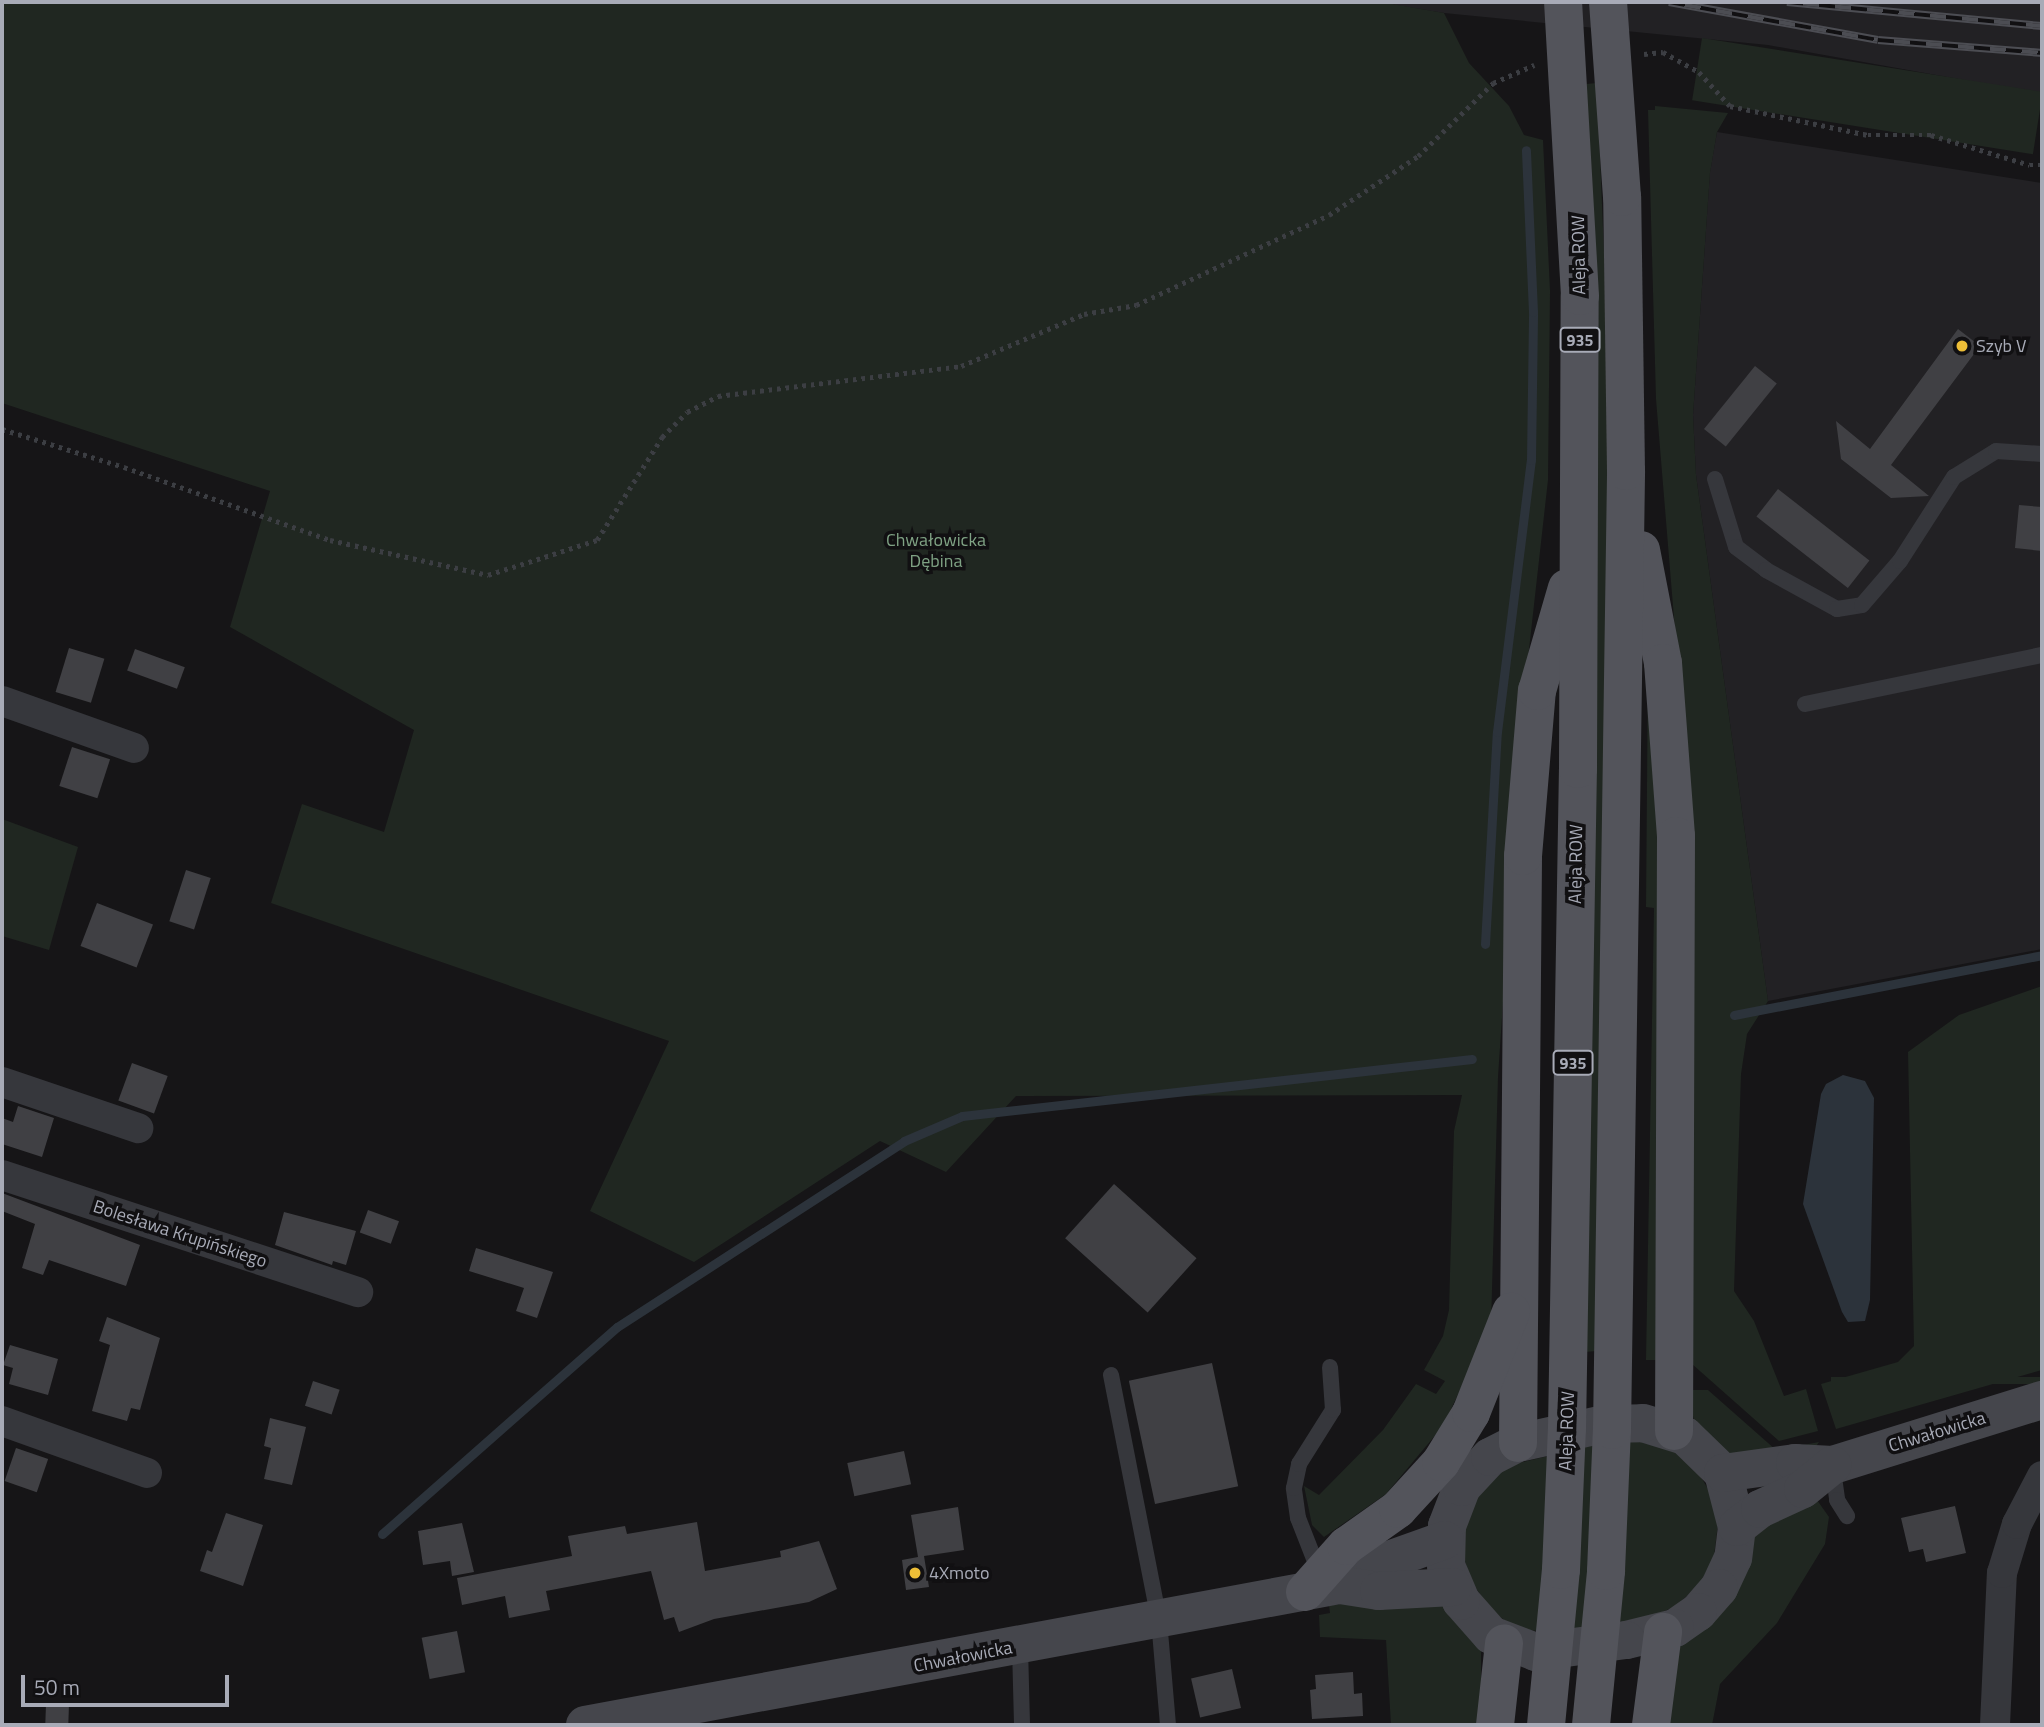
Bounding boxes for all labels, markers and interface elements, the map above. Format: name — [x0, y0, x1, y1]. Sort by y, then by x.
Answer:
street label: Aleja ROW — [1568, 215, 1590, 295]
road number: 935 — [1559, 328, 1601, 352]
place label: Szyb V — [1976, 335, 2026, 357]
marker: Szyb V — [1954, 338, 1970, 354]
park label: Chwałowicka Dębina — [886, 530, 986, 572]
street label: Aleja ROW — [1565, 824, 1587, 904]
road number: 935 — [1552, 1050, 1594, 1076]
street label: Bolesława Krupińskiego — [90, 1196, 270, 1272]
street label: Aleja ROW — [1555, 1391, 1579, 1471]
street label: Chwałowicka — [1886, 1407, 1988, 1457]
place label: 4Xmoto — [929, 1562, 989, 1584]
marker: 4Xmoto — [907, 1565, 923, 1581]
street label: Chwałowicka — [912, 1637, 1014, 1677]
scale bar — [24, 1660, 233, 1704]
text: 50 m — [34, 1671, 80, 1703]

